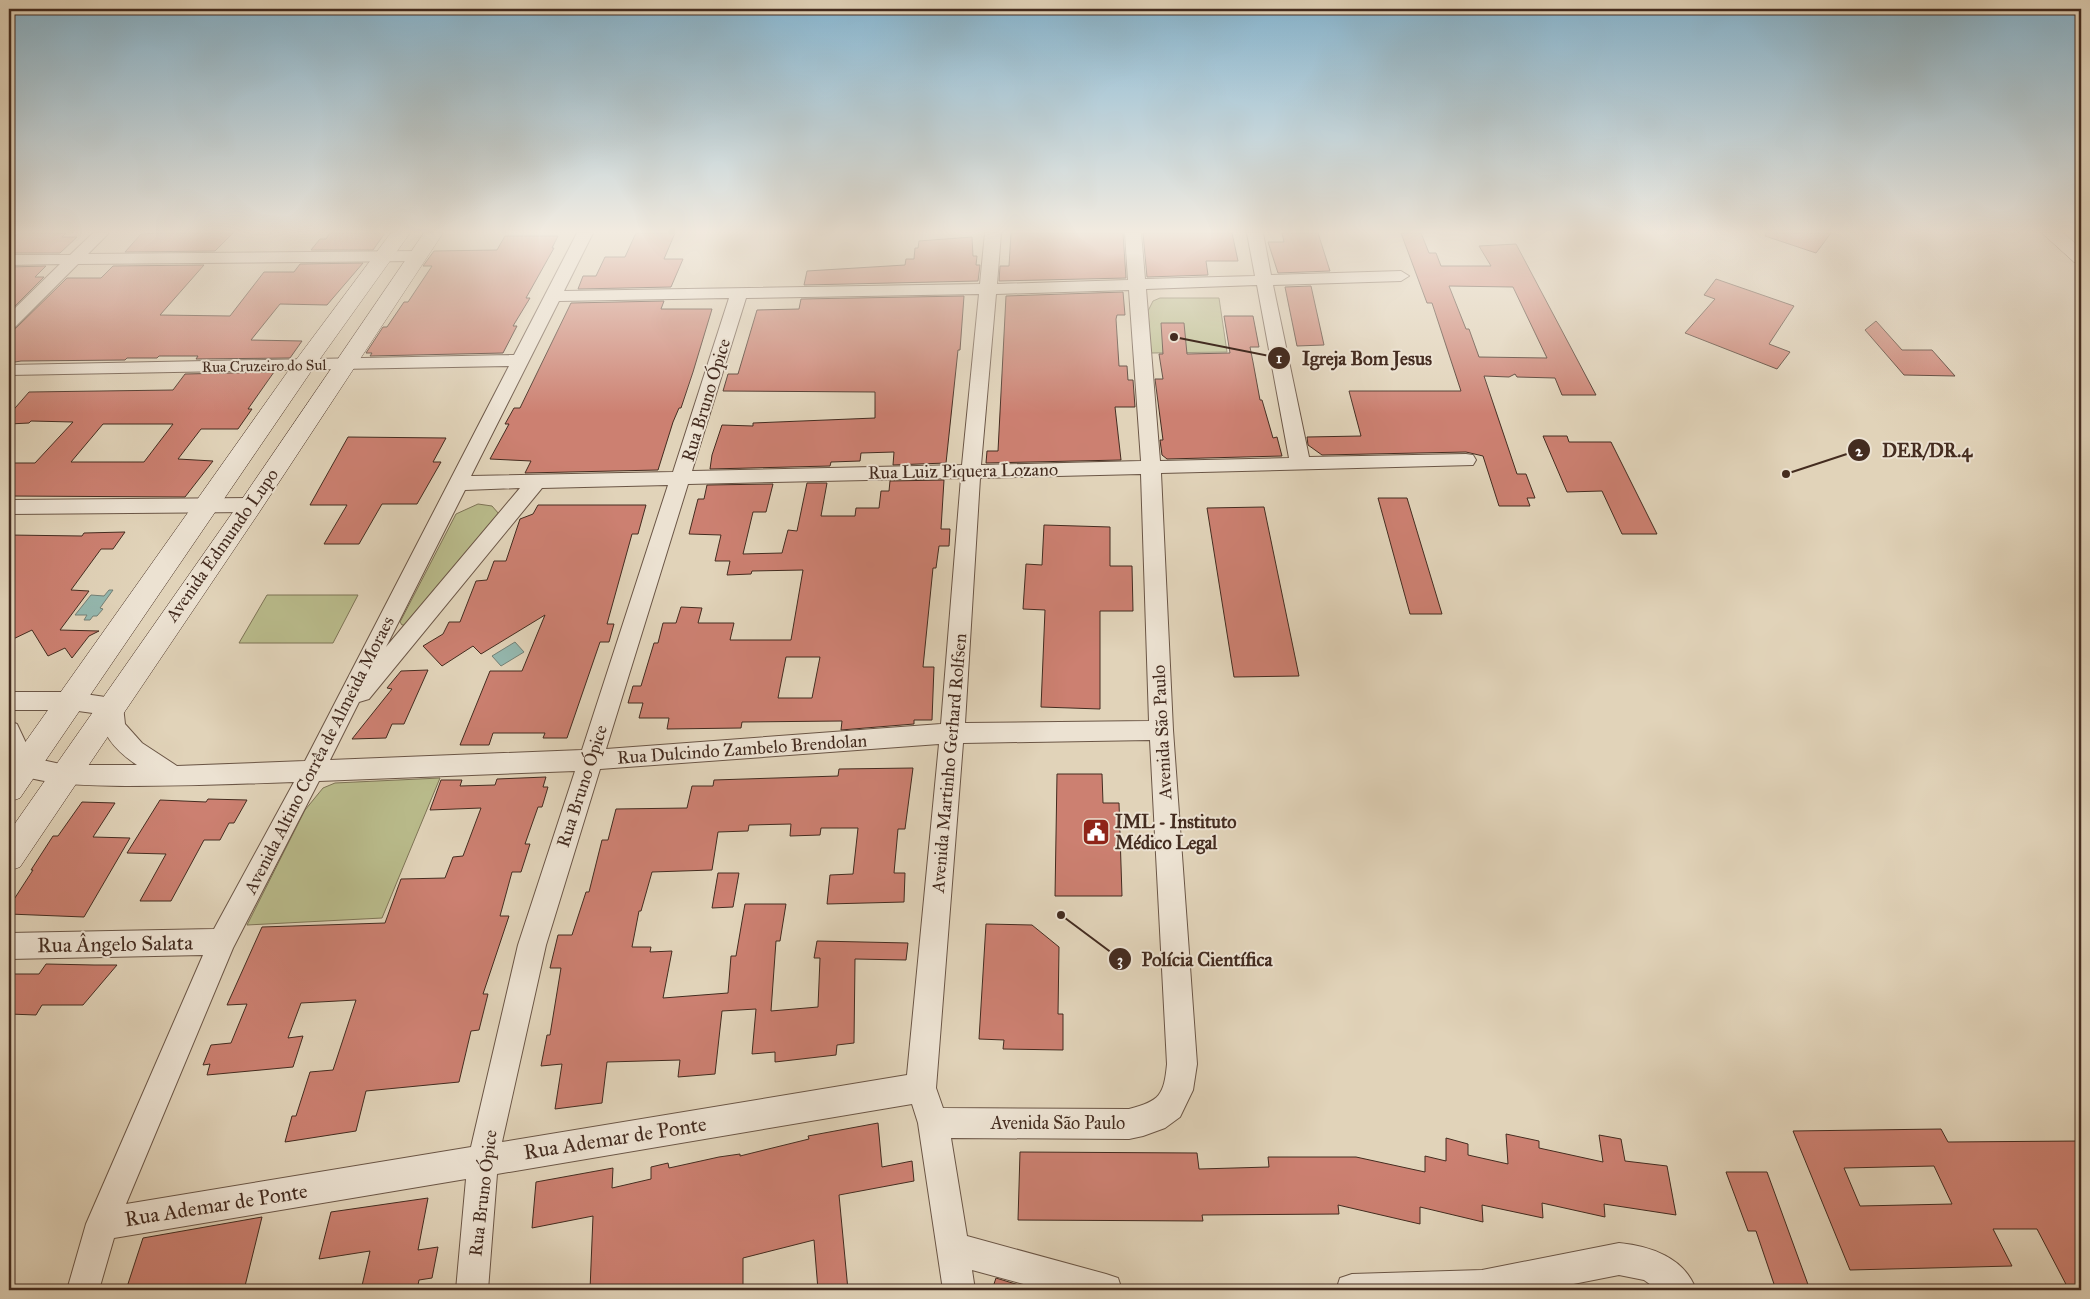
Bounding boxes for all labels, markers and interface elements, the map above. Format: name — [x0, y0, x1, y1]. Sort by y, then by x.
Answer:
street label: Rua Bruno Ópice — [675, 335, 735, 464]
callout: Igreja Bom Jesus — [1267, 341, 1442, 375]
text: Igreja Bom Jesus — [1302, 347, 1432, 371]
text: 1 — [1276, 349, 1282, 367]
street label: Rua Cruzeiro do Sul — [201, 356, 327, 376]
callout: DER/DR.4 — [1847, 433, 1982, 467]
text: DER/DR.4 — [1882, 439, 1973, 463]
text: 2 — [1855, 442, 1863, 460]
street label: Rua Luiz Piquera Lozano — [868, 458, 1058, 485]
street label: Avenida Edmundo Lupo — [160, 464, 283, 627]
street label: Avenida Altino Corrêa de Almeida Moraes — [239, 613, 399, 898]
street label: Avenida Martinho Gerhard Rolfsen — [927, 632, 971, 895]
street label: Avenida São Paulo — [1147, 664, 1177, 801]
street label: Rua Bruno Ópice — [550, 721, 612, 850]
street label: Rua Dulcindo Zambelo Brendolan — [616, 729, 868, 769]
place label: IML - Instituto Médico Legal — [1115, 811, 1237, 855]
public building icon: IML - Instituto Médico Legal — [1081, 817, 1111, 847]
street label: Rua Ângelo Salata — [37, 930, 193, 958]
callout: Polícia Científica — [1107, 942, 1283, 976]
text: Polícia Científica — [1142, 948, 1273, 971]
text: 3 — [1117, 951, 1123, 970]
street label: Rua Ademar de Ponte — [522, 1111, 709, 1165]
street label: Avenida São Paulo — [990, 1112, 1125, 1134]
street label: Rua Bruno Ópice — [462, 1128, 502, 1258]
street label: Rua Ademar de Ponte — [123, 1178, 310, 1232]

